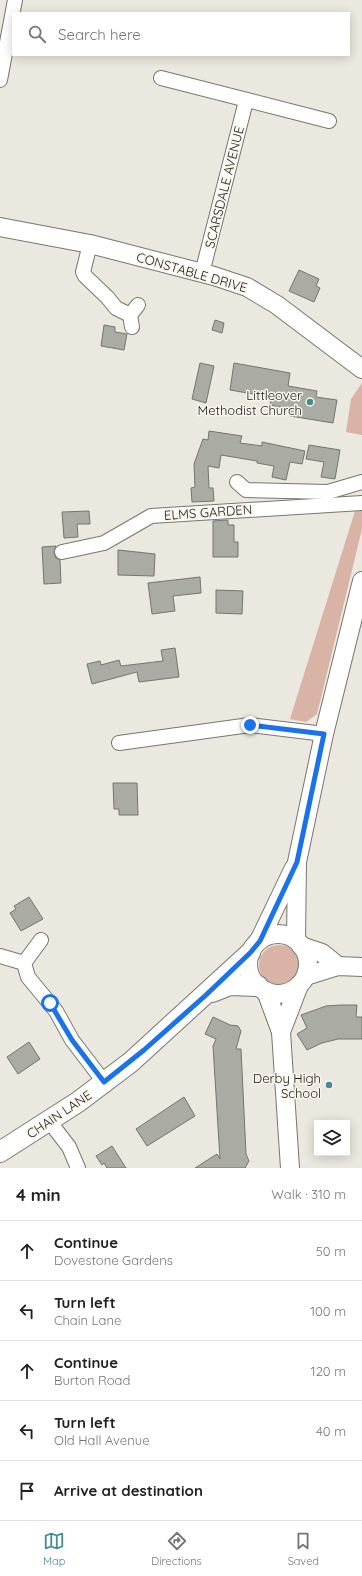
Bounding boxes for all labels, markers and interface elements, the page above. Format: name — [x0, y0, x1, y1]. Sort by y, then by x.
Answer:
search box — [12, 12, 350, 56]
icon: search — [26, 23, 48, 45]
text: Search here — [58, 25, 141, 44]
street label: SCARSDALE AVENUE — [201, 124, 247, 250]
street label: CONSTABLE DRIVE — [135, 249, 249, 295]
place label: Littleover Methodist Church — [197, 387, 302, 418]
marker: Littleover Methodist Church — [305, 397, 315, 407]
street label: ELMS GARDEN — [163, 501, 253, 523]
route end — [241, 716, 259, 734]
route start — [41, 994, 59, 1012]
place label: Derby High School — [253, 1070, 321, 1101]
marker: Derby High School — [324, 1080, 334, 1090]
street label: CHAIN LANE — [24, 1086, 94, 1142]
map controls — [314, 1120, 350, 1156]
button: layers — [314, 1120, 350, 1156]
text: 4 min — [16, 1184, 61, 1205]
text: Walk · 310 m — [271, 1186, 346, 1202]
text: Continue — [54, 1233, 118, 1252]
icon: ahead — [16, 1240, 38, 1262]
text: 50 m — [316, 1243, 346, 1259]
text: Dovestone Gardens — [54, 1252, 173, 1268]
text: Turn left — [54, 1293, 116, 1312]
icon: left — [16, 1300, 38, 1322]
text: 100 m — [310, 1303, 346, 1319]
text: Chain Lane — [54, 1312, 121, 1328]
text: Continue — [54, 1353, 118, 1372]
icon: ahead — [16, 1360, 38, 1382]
text: 120 m — [311, 1363, 346, 1379]
text: Burton Road — [54, 1372, 130, 1388]
text: Turn left — [54, 1413, 116, 1432]
icon: left — [16, 1420, 38, 1442]
text: 40 m — [316, 1423, 346, 1439]
text: Old Hall Avenue — [54, 1432, 149, 1448]
icon: arrive — [16, 1480, 38, 1502]
text: Arrive at destination — [54, 1481, 203, 1500]
tab: Map — [43, 1530, 65, 1568]
tab: Directions — [151, 1530, 202, 1568]
tab: Saved — [288, 1530, 319, 1568]

